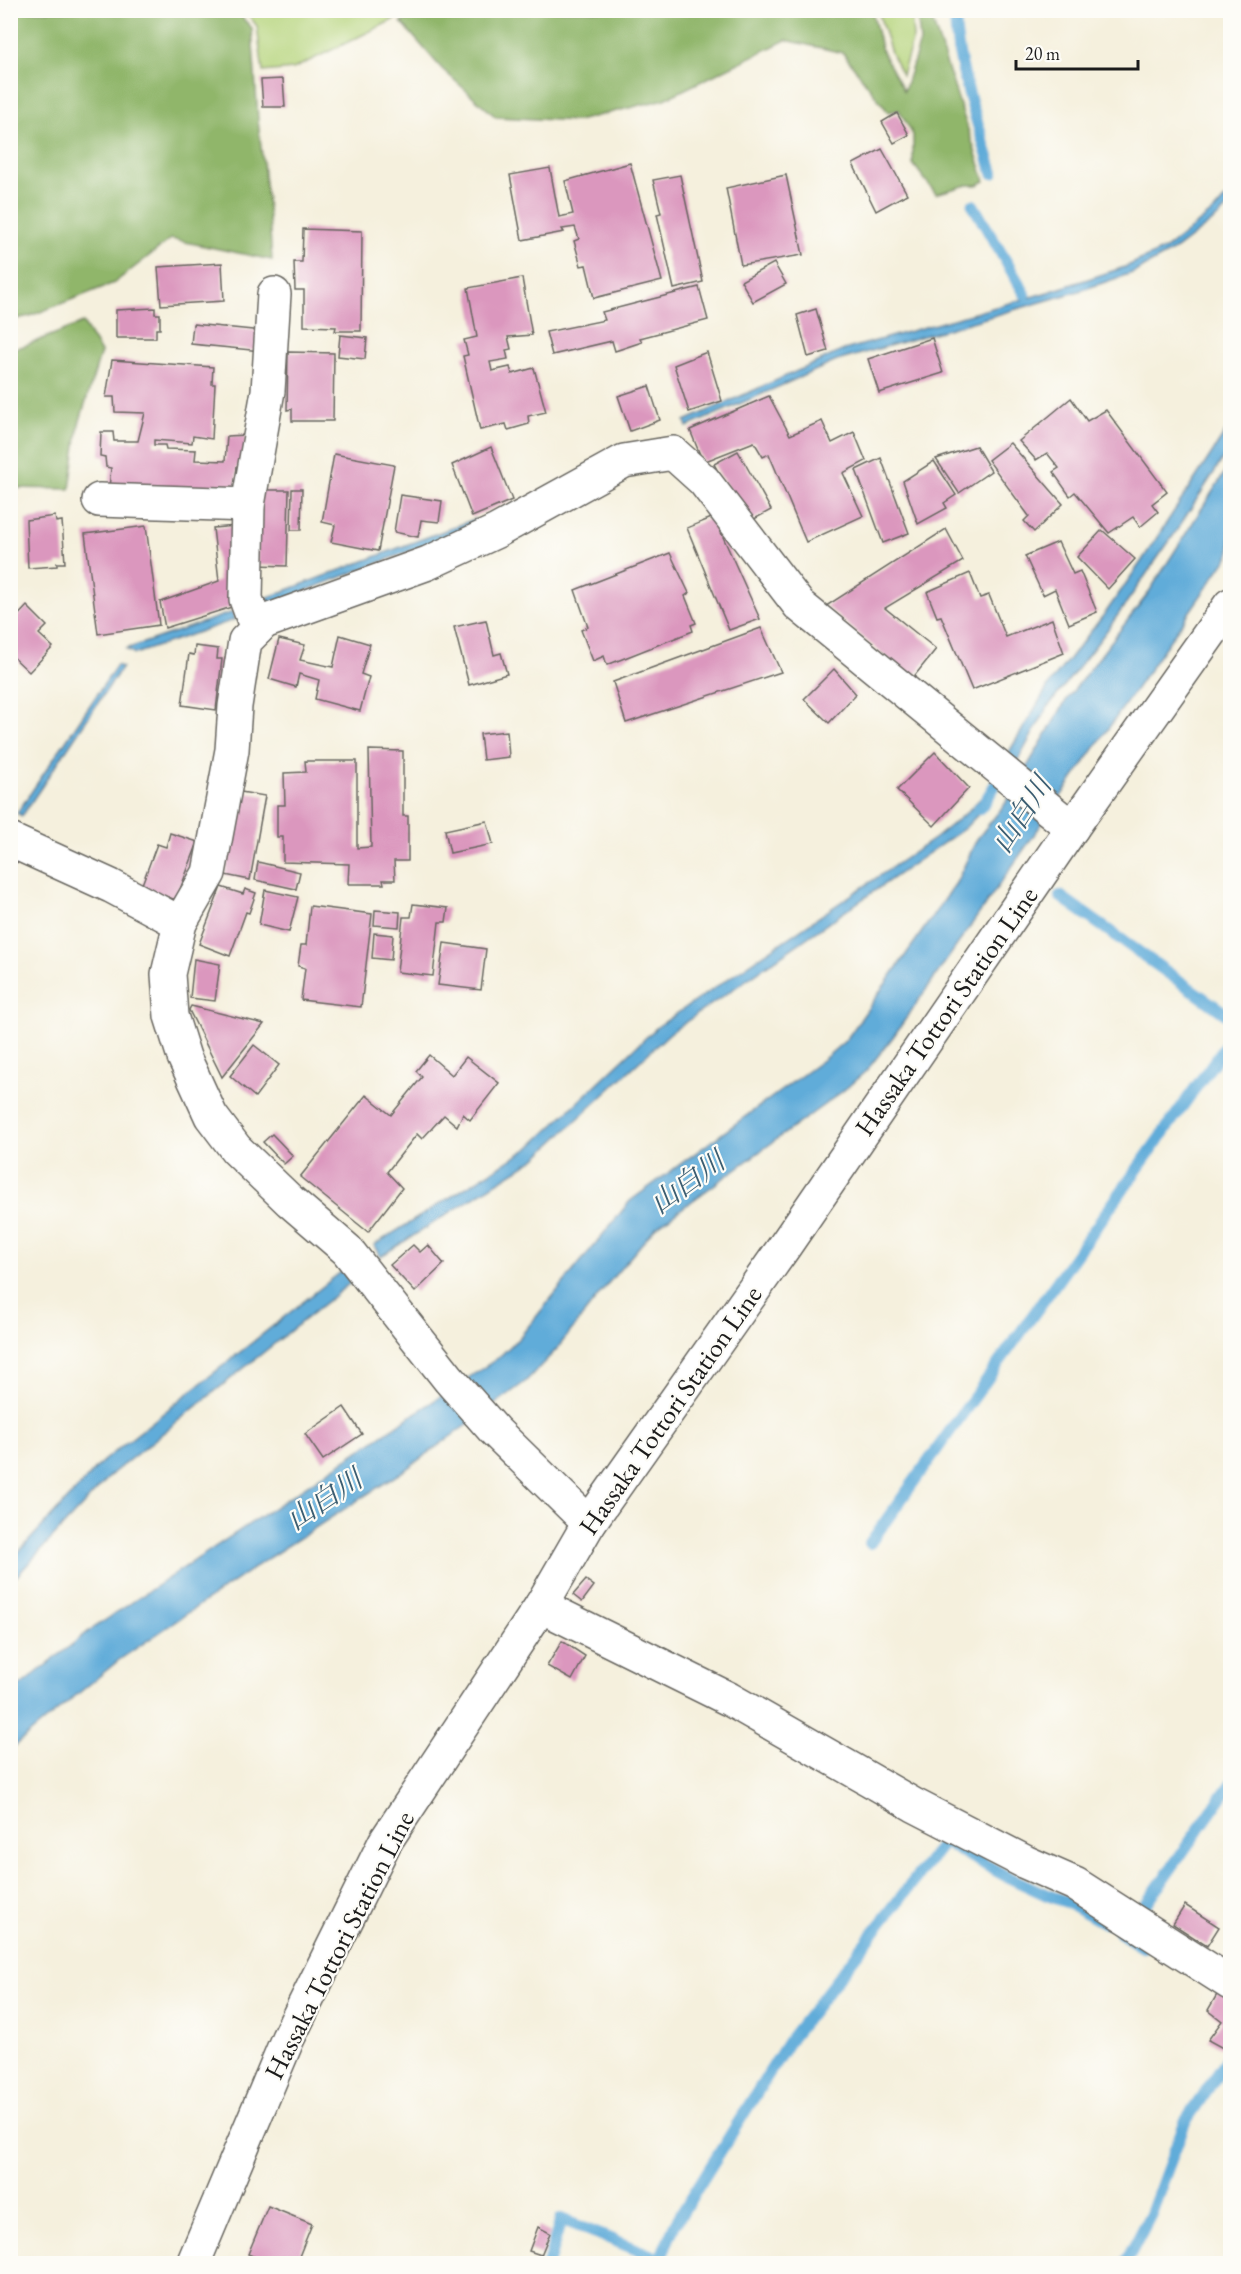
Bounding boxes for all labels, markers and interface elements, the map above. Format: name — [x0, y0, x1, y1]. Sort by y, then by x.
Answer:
scale bar — [1016, 33, 1138, 71]
text: 20 m — [1025, 42, 1060, 65]
water label: 山白川 — [983, 766, 1061, 859]
street label: Hassaka Tottori Station Line — [847, 879, 1045, 1143]
water label: 山白川 — [642, 1141, 734, 1221]
street label: Hassaka Tottori Station Line — [571, 1278, 769, 1542]
water label: 山白川 — [279, 1459, 371, 1537]
street label: Hassaka Tottori Station Line — [256, 1805, 422, 2085]

